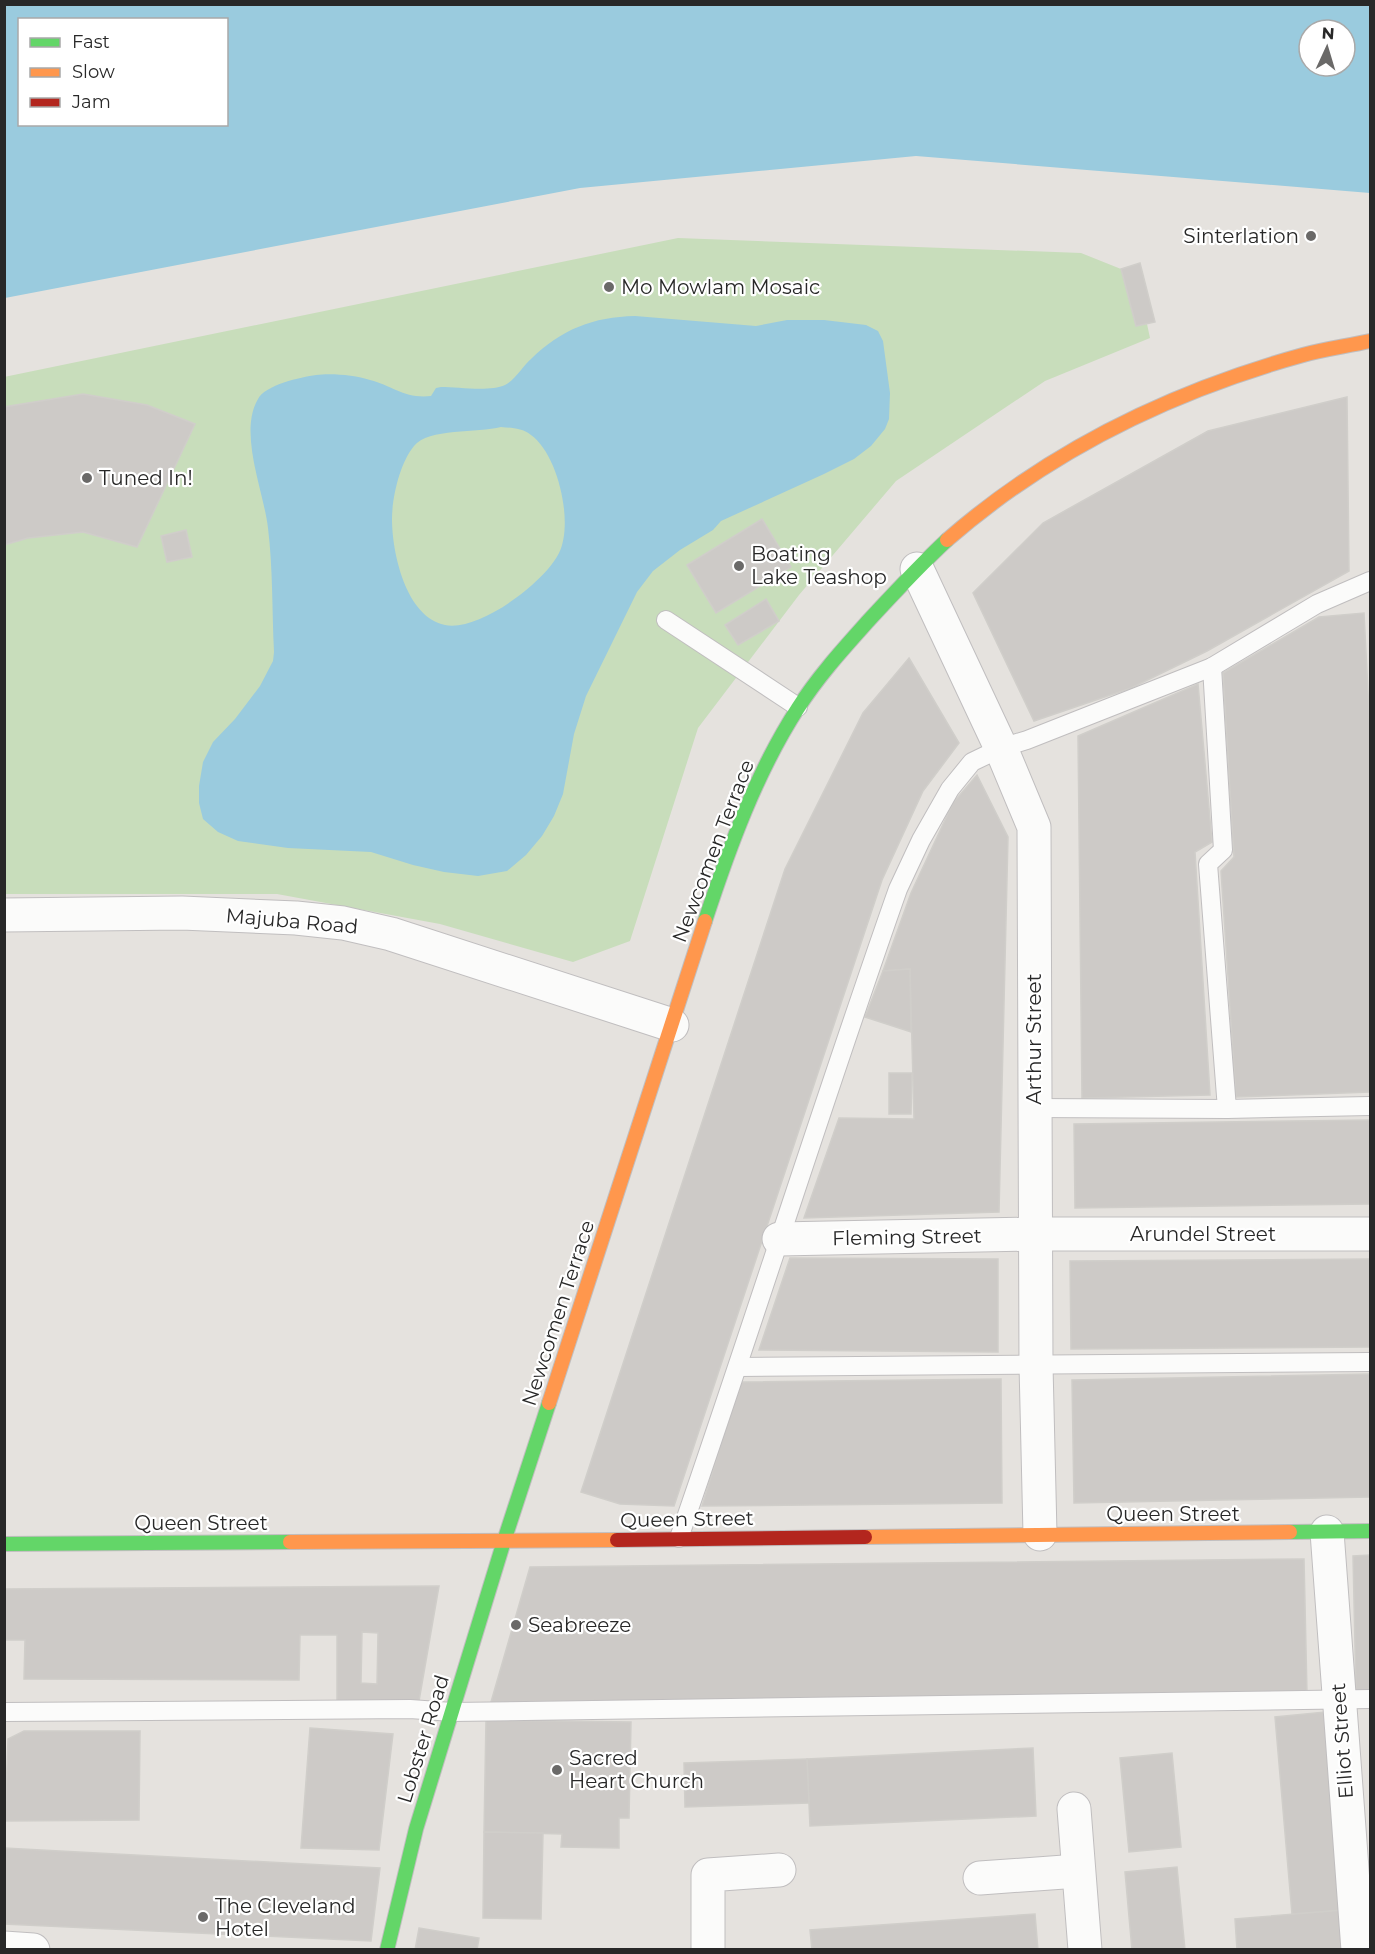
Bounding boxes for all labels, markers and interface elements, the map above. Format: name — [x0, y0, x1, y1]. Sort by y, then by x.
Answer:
legend — [18, 18, 228, 126]
north arrow — [1297, 18, 1357, 78]
text: N — [1321, 24, 1335, 43]
text: Fast — [72, 31, 110, 53]
text: Slow — [72, 61, 115, 83]
text: Jam — [71, 91, 111, 113]
place label: Sinterlation — [1183, 224, 1299, 248]
marker: Sinterlation — [1304, 229, 1318, 243]
place label: Mo Mowlam Mosaic — [621, 275, 820, 299]
marker: Mo Mowlam Mosaic — [602, 280, 616, 294]
place label: Tuned In! — [99, 466, 193, 490]
marker: Tuned In! — [80, 471, 94, 485]
place label: Boating Lake Teashop — [751, 542, 887, 589]
marker: Boating Lake Teashop — [732, 559, 746, 573]
street label: Newcomen Terrace — [667, 756, 759, 946]
street label: Majuba Road — [225, 903, 359, 939]
street label: Arthur Street — [1022, 973, 1046, 1105]
street label: Newcomen Terrace — [517, 1217, 599, 1409]
street label: Arundel Street — [1130, 1222, 1276, 1246]
street label: Fleming Street — [832, 1224, 982, 1250]
street label: Queen Street — [1106, 1502, 1240, 1526]
street label: Queen Street — [620, 1506, 754, 1532]
street label: Queen Street — [134, 1511, 268, 1535]
place label: Seabreeze — [528, 1613, 631, 1637]
marker: Seabreeze — [509, 1618, 523, 1632]
street label: Lobster Road — [392, 1672, 454, 1806]
street label: Elliot Street — [1326, 1682, 1358, 1800]
place label: Sacred Heart Church — [569, 1746, 704, 1793]
marker: Sacred Heart Church — [550, 1763, 564, 1777]
place label: The Cleveland Hotel — [215, 1894, 356, 1941]
marker: The Cleveland Hotel — [196, 1910, 210, 1924]

